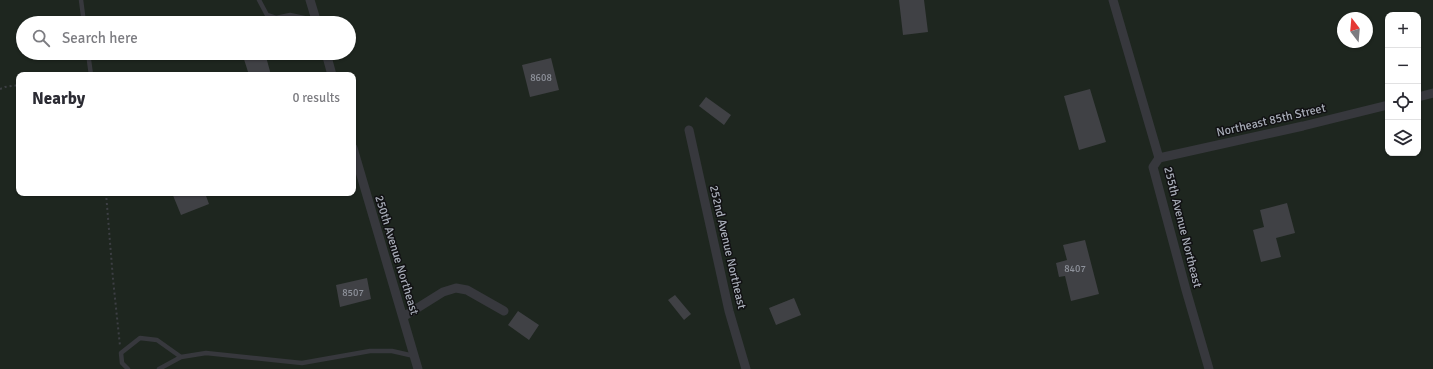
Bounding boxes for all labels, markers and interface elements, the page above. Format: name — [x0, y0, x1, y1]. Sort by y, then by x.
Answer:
north arrow — [1337, 12, 1373, 48]
map controls — [1385, 12, 1421, 156]
button: + — [1385, 12, 1421, 48]
search box — [16, 16, 356, 60]
icon: search — [30, 27, 52, 49]
text: Search here — [62, 29, 138, 47]
button: − — [1385, 48, 1421, 84]
house number: 8608 — [530, 72, 552, 84]
button: locate — [1385, 84, 1421, 120]
text: Nearby — [32, 88, 85, 109]
text: 0 results — [292, 90, 340, 106]
street label: Northeast 85th Street — [1215, 101, 1327, 140]
button: layers — [1385, 120, 1421, 156]
street label: 255th Avenue Northeast — [1160, 165, 1205, 289]
street label: 252nd Avenue Northeast — [706, 184, 749, 310]
street label: 250th Avenue Northeast — [371, 194, 422, 317]
house number: 8407 — [1064, 263, 1086, 275]
house number: 8507 — [342, 287, 364, 299]

